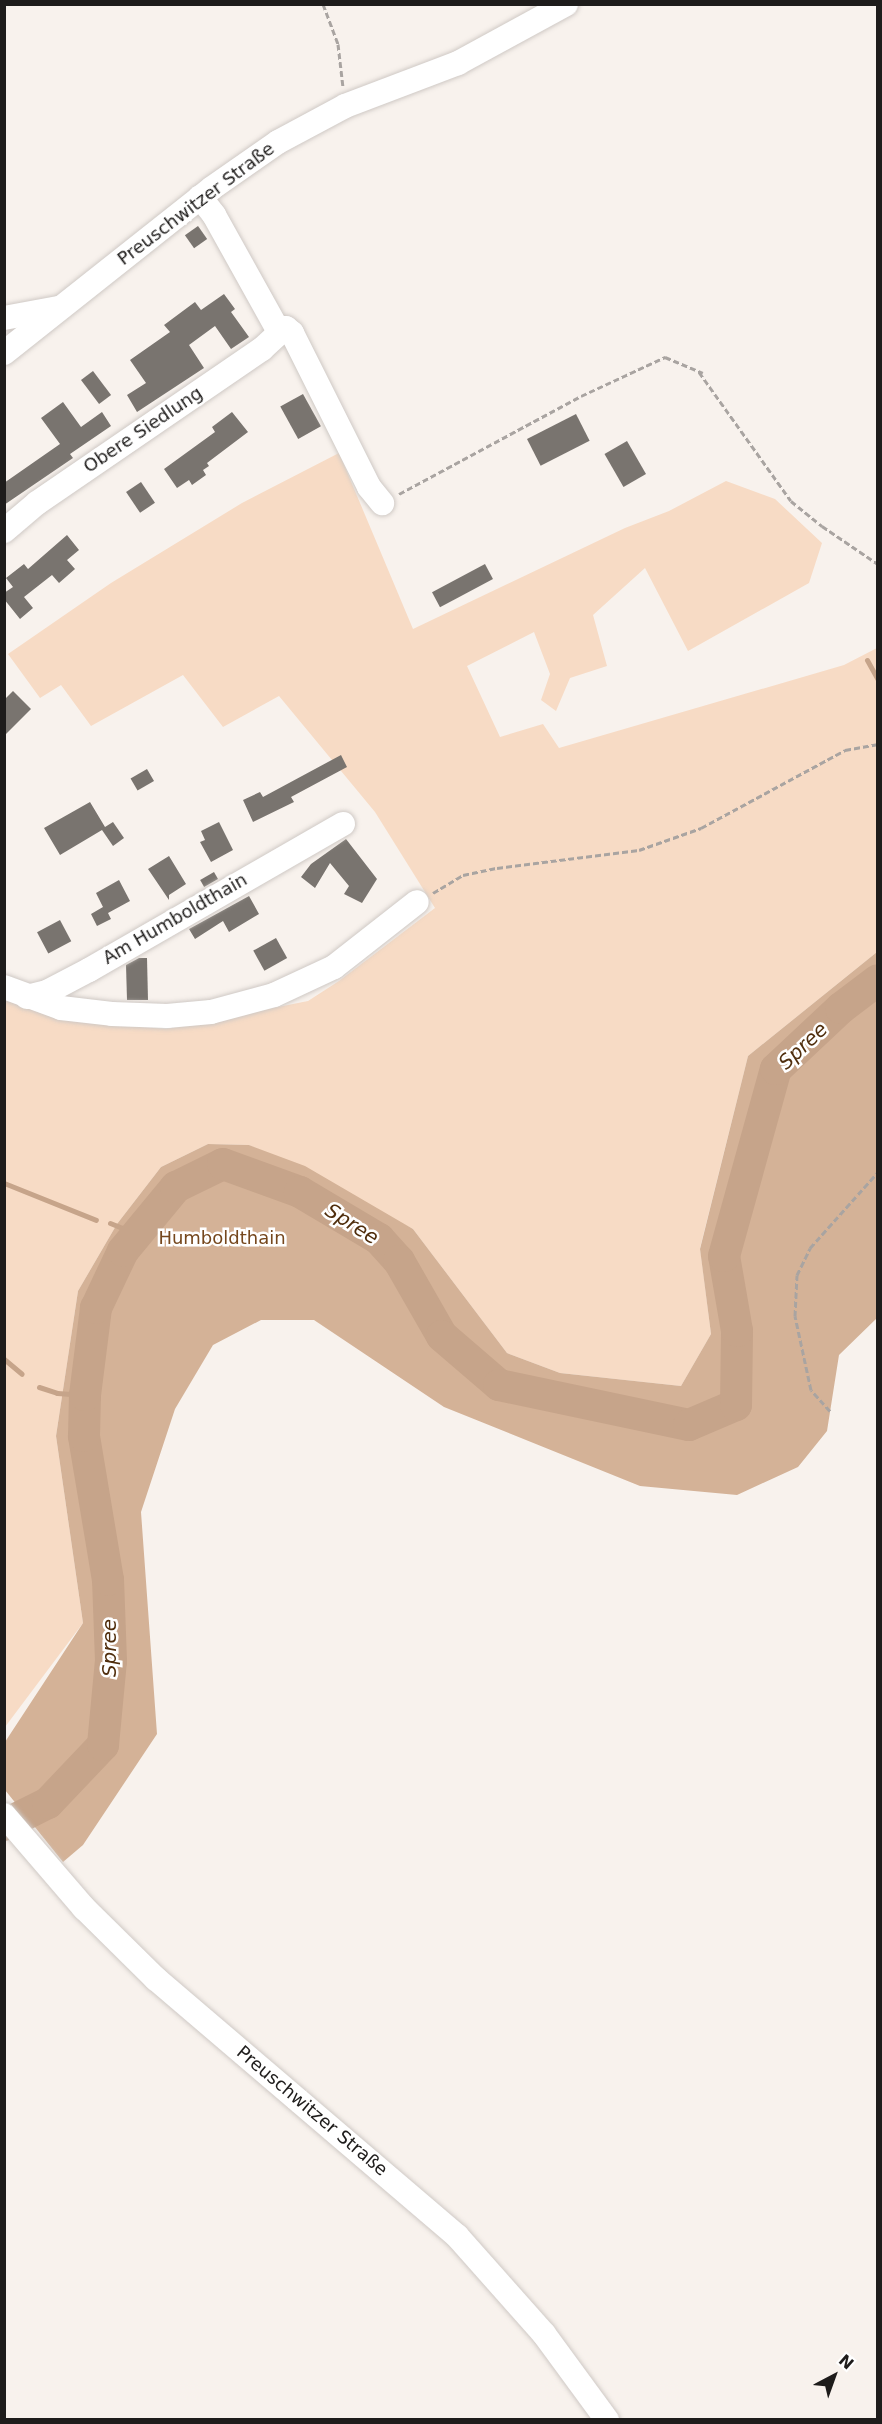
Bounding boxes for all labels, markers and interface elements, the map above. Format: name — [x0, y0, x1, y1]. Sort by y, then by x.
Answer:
street label: Preuschwitzer Straße — [113, 138, 279, 270]
street label: Obere Siedlung — [79, 382, 207, 478]
street label: Am Humboldthain — [99, 869, 251, 969]
water label: Spree — [774, 1017, 832, 1075]
water label: Spree — [321, 1198, 383, 1250]
park label: Humboldthain — [158, 1227, 286, 1249]
water label: Spree — [97, 1619, 121, 1677]
street label: Preuschwitzer Straße — [232, 2042, 392, 2180]
north arrow — [804, 2346, 864, 2406]
text: N — [835, 2350, 857, 2374]

